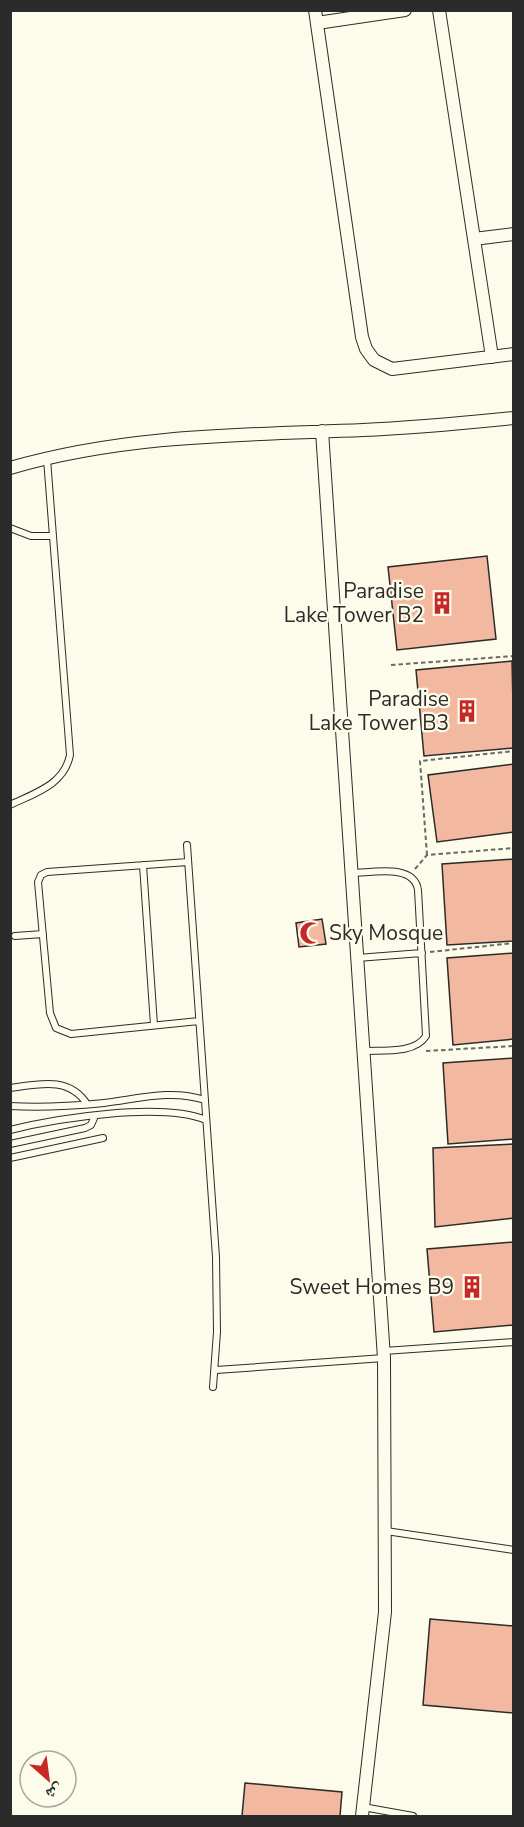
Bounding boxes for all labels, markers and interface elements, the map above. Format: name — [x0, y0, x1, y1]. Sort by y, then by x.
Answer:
place label: Paradise Lake Tower B2 — [284, 577, 424, 629]
building icon: Paradise Lake Tower B2 — [429, 590, 455, 616]
place label: Paradise Lake Tower B3 — [309, 685, 449, 737]
building icon: Paradise Lake Tower B3 — [454, 698, 480, 724]
place label: Sky Mosque — [329, 919, 443, 947]
mosque icon: Sky Mosque — [298, 920, 324, 946]
place label: Sweet Homes B9 — [290, 1273, 454, 1301]
building icon: Sweet Homes B9 — [459, 1274, 485, 1300]
north arrow — [18, 1749, 78, 1809]
text: ش — [42, 1778, 67, 1805]

